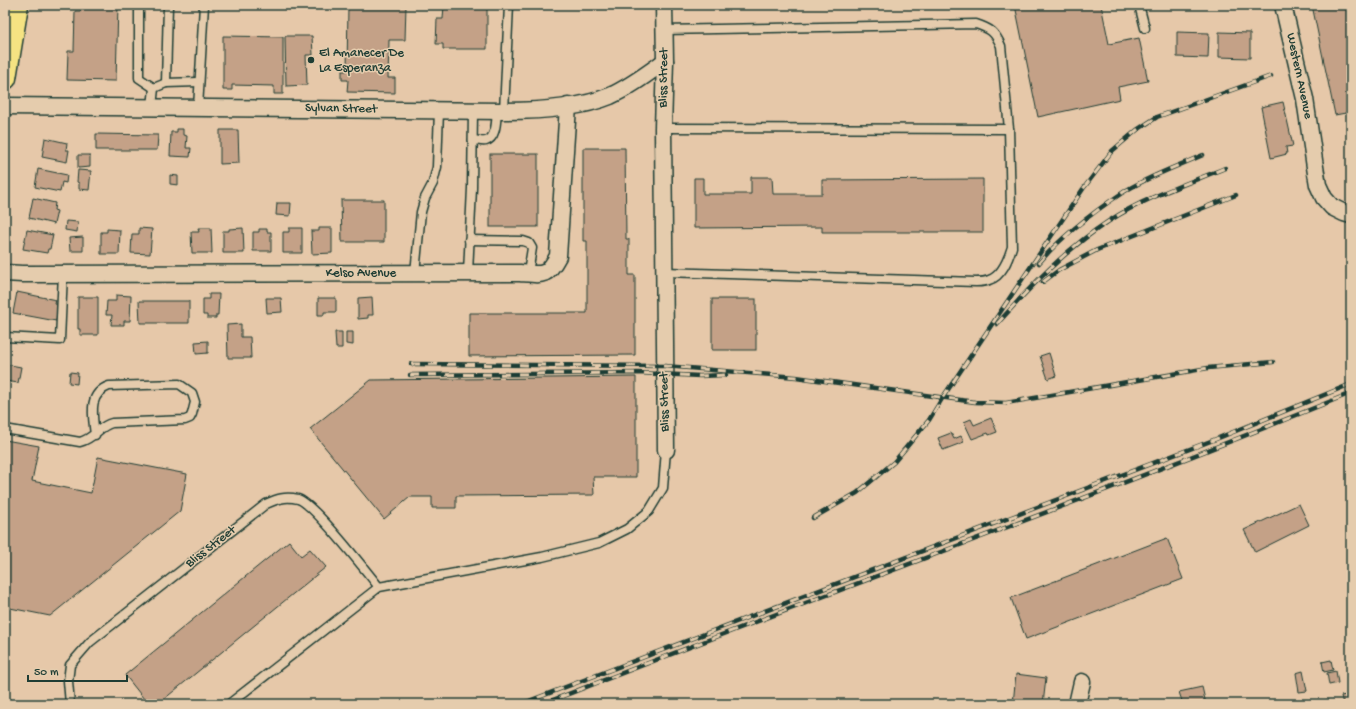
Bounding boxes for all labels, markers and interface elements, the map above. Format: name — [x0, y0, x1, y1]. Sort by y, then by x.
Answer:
street label: Western Avenue — [1283, 32, 1315, 121]
place label: El Amanecer De La Esperanza — [319, 46, 404, 76]
street label: Bliss Street — [656, 46, 672, 109]
marker: El Amanecer De La Esperanza — [306, 55, 316, 65]
street label: Sylvan Street — [305, 101, 379, 117]
street label: Kelso Avenue — [326, 266, 397, 281]
street label: Bliss Street — [657, 370, 673, 433]
street label: Bliss Street — [182, 522, 240, 572]
scale bar — [28, 657, 127, 683]
text: 50 m — [34, 666, 59, 680]

